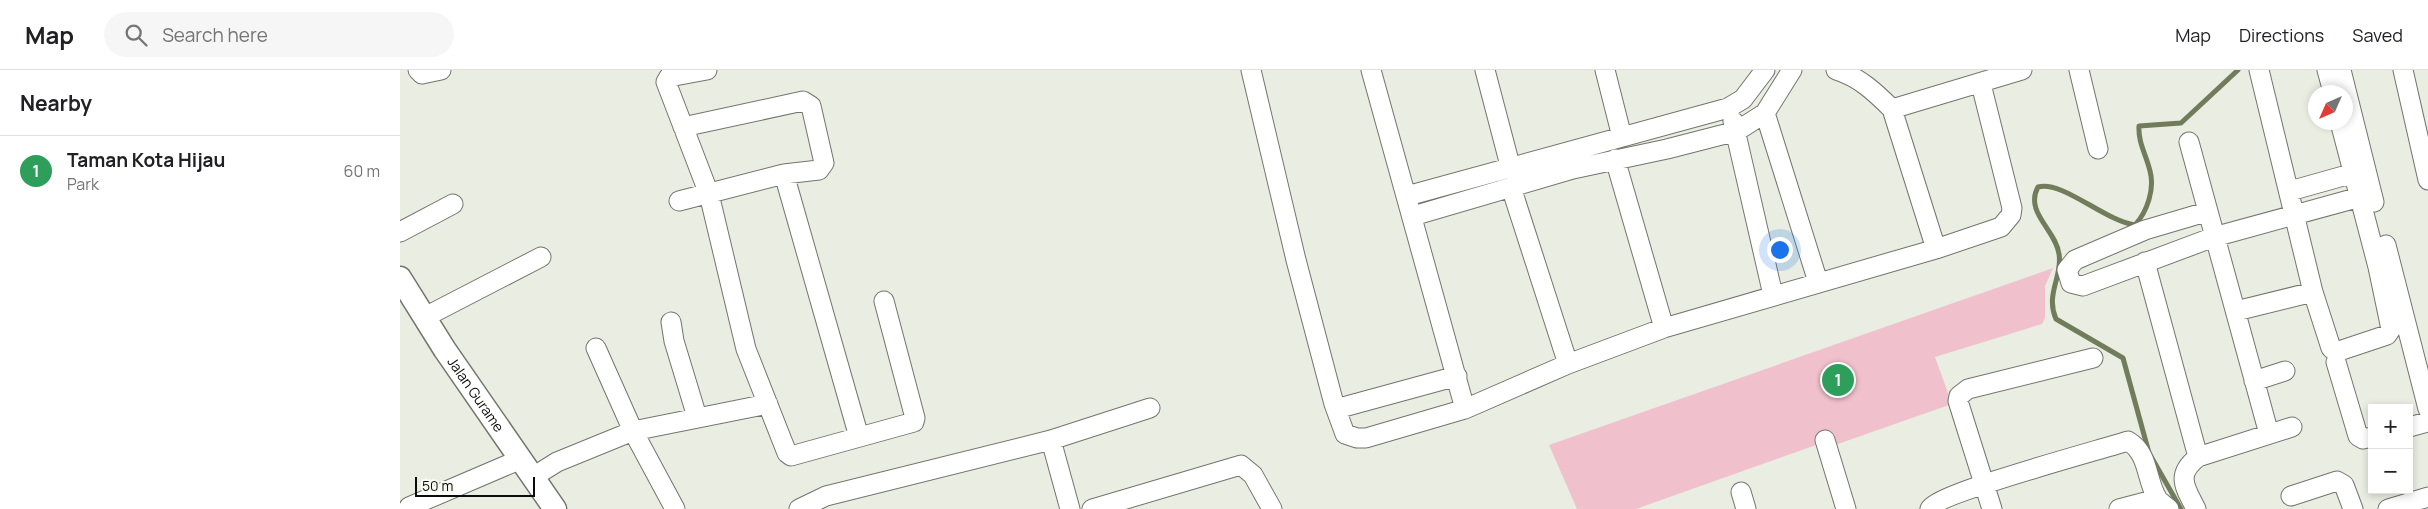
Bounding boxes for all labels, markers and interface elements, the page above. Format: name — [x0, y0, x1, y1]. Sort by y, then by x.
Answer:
search box — [104, 12, 454, 57]
text: Map — [25, 18, 74, 51]
icon: search — [122, 21, 150, 49]
text: Search here — [162, 22, 268, 48]
text: Map — [2175, 23, 2211, 47]
text: Directions — [2239, 23, 2324, 47]
text: Saved — [2352, 23, 2403, 47]
north arrow — [2308, 85, 2353, 130]
text: Nearby — [20, 89, 92, 117]
text: Taman Kota Hijau — [67, 147, 225, 173]
text: 1 — [32, 160, 40, 182]
text: 60 m — [344, 160, 380, 182]
text: Park — [67, 173, 99, 195]
your location — [1767, 237, 1793, 263]
street label: Jalan Gurame — [444, 353, 509, 435]
pin: 1 — [1822, 361, 1854, 399]
map controls — [2368, 404, 2413, 494]
button: + — [2368, 404, 2413, 449]
button: − — [2368, 449, 2413, 494]
scale bar — [415, 474, 535, 497]
text: 50 m — [422, 476, 453, 495]

